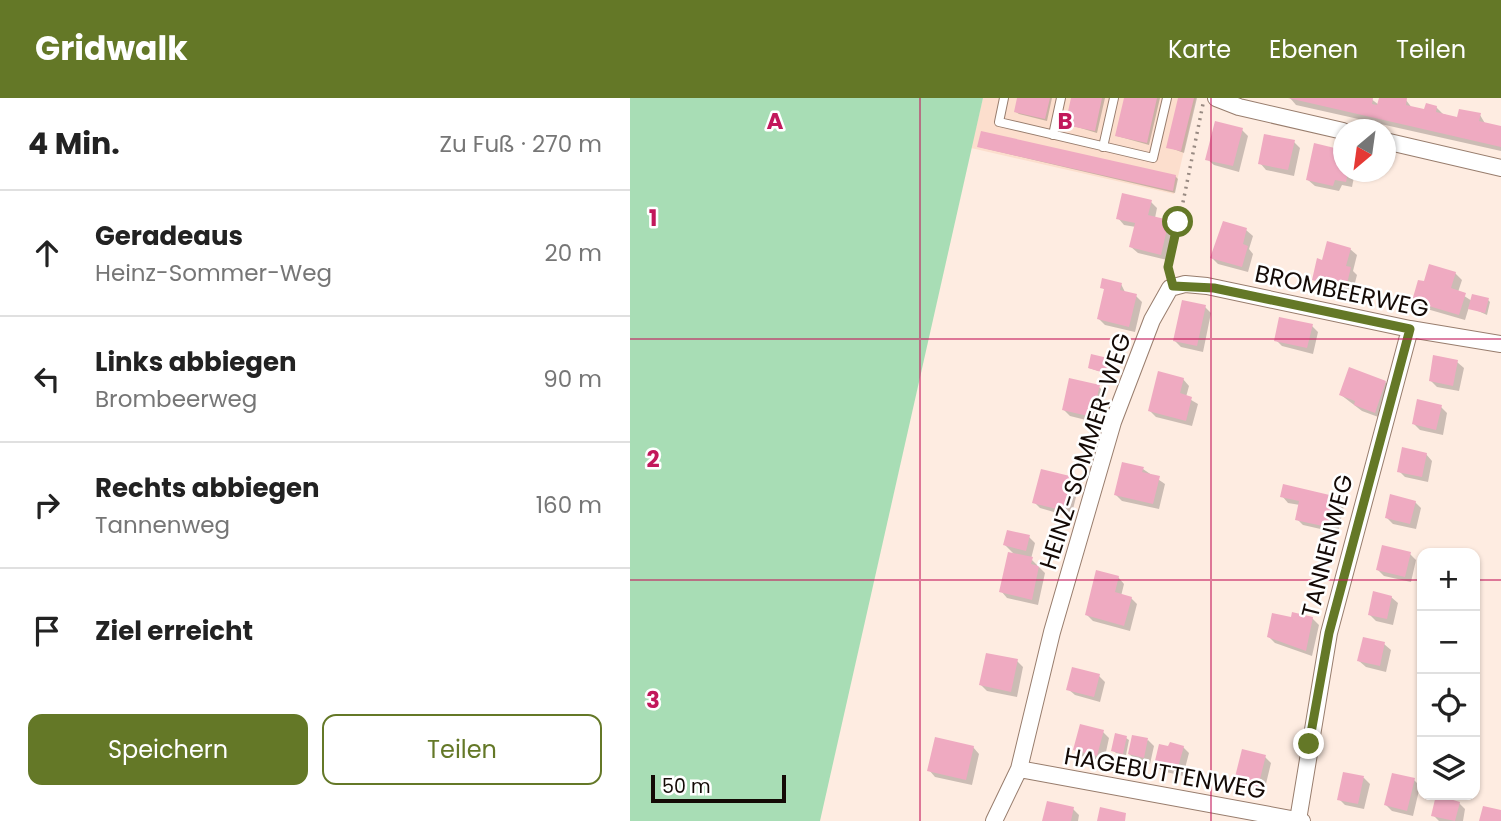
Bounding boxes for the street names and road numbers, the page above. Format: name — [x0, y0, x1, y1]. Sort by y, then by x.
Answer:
street label: BROMBEERWEG — [1252, 256, 1432, 326]
street label: HEINZ-SOMMER-WEG — [1031, 329, 1139, 573]
street label: TANNENWEG — [1293, 471, 1361, 621]
street label: HAGEBUTTENWEG — [1062, 739, 1268, 807]

